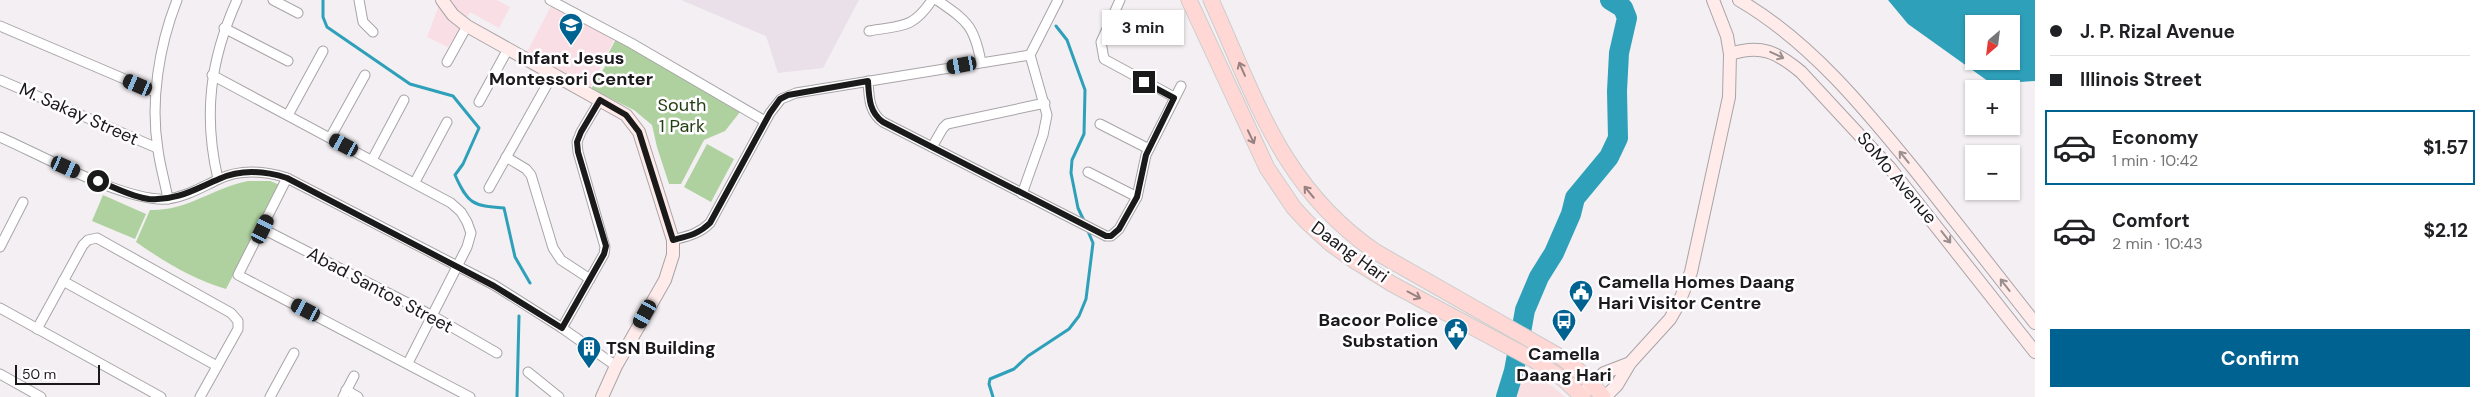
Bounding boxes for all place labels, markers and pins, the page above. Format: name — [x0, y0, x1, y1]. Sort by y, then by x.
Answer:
school or university icon: Infant Jesus Montessori Center — [558, 12, 584, 46]
place label: Infant Jesus Montessori Center — [489, 46, 653, 91]
place label: Camella Homes Daang Hari Visitor Centre — [1598, 270, 1795, 315]
public building icon: Camella Homes Daang Hari Visitor Centre — [1568, 279, 1594, 313]
place label: Bacoor Police Substation — [1318, 308, 1438, 353]
bus stop icon: Camella Daang Hari — [1551, 308, 1577, 342]
public building icon: Bacoor Police Substation — [1443, 317, 1469, 351]
building icon: TSN Building — [576, 335, 602, 369]
place label: TSN Building — [606, 336, 716, 360]
place label: Camella Daang Hari — [1516, 342, 1612, 387]

